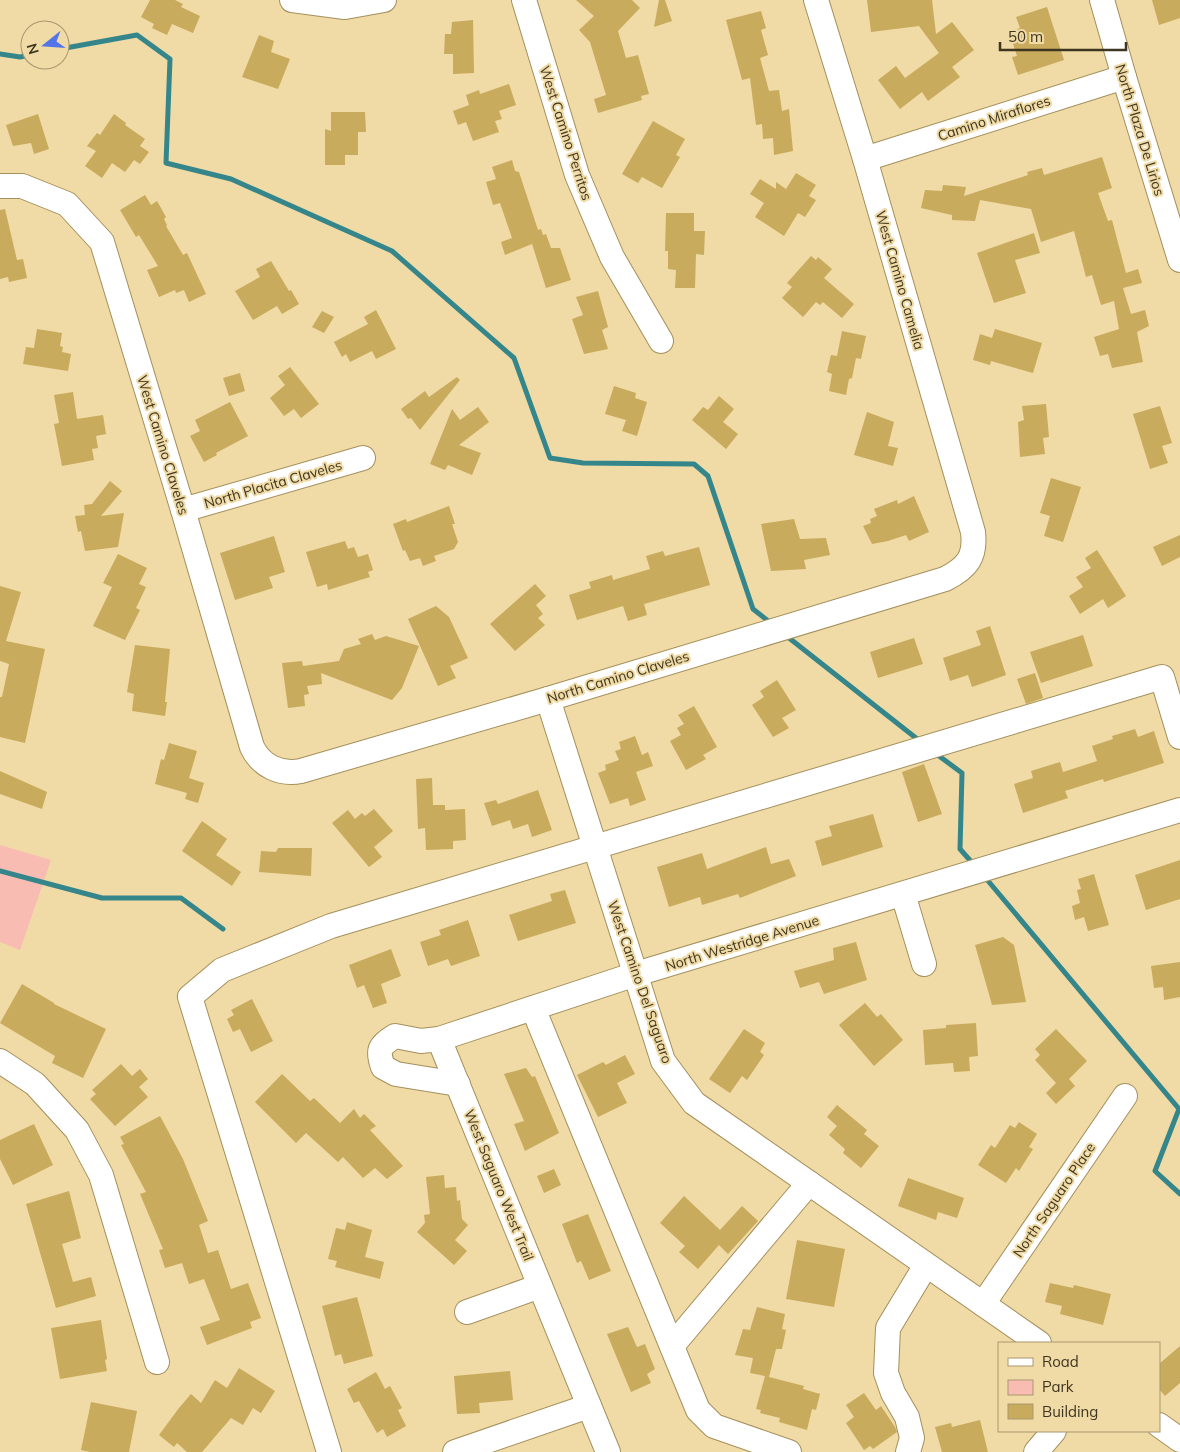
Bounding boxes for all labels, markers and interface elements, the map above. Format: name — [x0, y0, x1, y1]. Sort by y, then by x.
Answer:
north arrow — [20, 20, 70, 70]
scale bar — [1000, 20, 1126, 52]
text: 50 m — [1008, 27, 1043, 46]
text: N — [22, 41, 43, 56]
street label: North Plaza De Lirios — [1111, 62, 1169, 198]
street label: West Camino Perritos — [536, 63, 596, 203]
street label: Camino Miraflores — [935, 91, 1053, 145]
street label: West Camino Camelia — [872, 208, 928, 352]
street label: West Camino Claveles — [133, 373, 193, 517]
street label: North Placita Claveles — [202, 456, 344, 512]
street label: North Camino Claveles — [545, 647, 691, 707]
street label: West Camino Del Saguaro — [604, 898, 676, 1066]
street label: North Westridge Avenue — [663, 911, 821, 975]
street label: West Saguaro West Trail — [460, 1107, 538, 1263]
street label: North Saguaro Place — [1009, 1139, 1099, 1261]
legend — [998, 1342, 1160, 1432]
text: Road — [1042, 1352, 1079, 1371]
text: Park — [1042, 1377, 1074, 1396]
text: Building — [1042, 1402, 1098, 1421]

